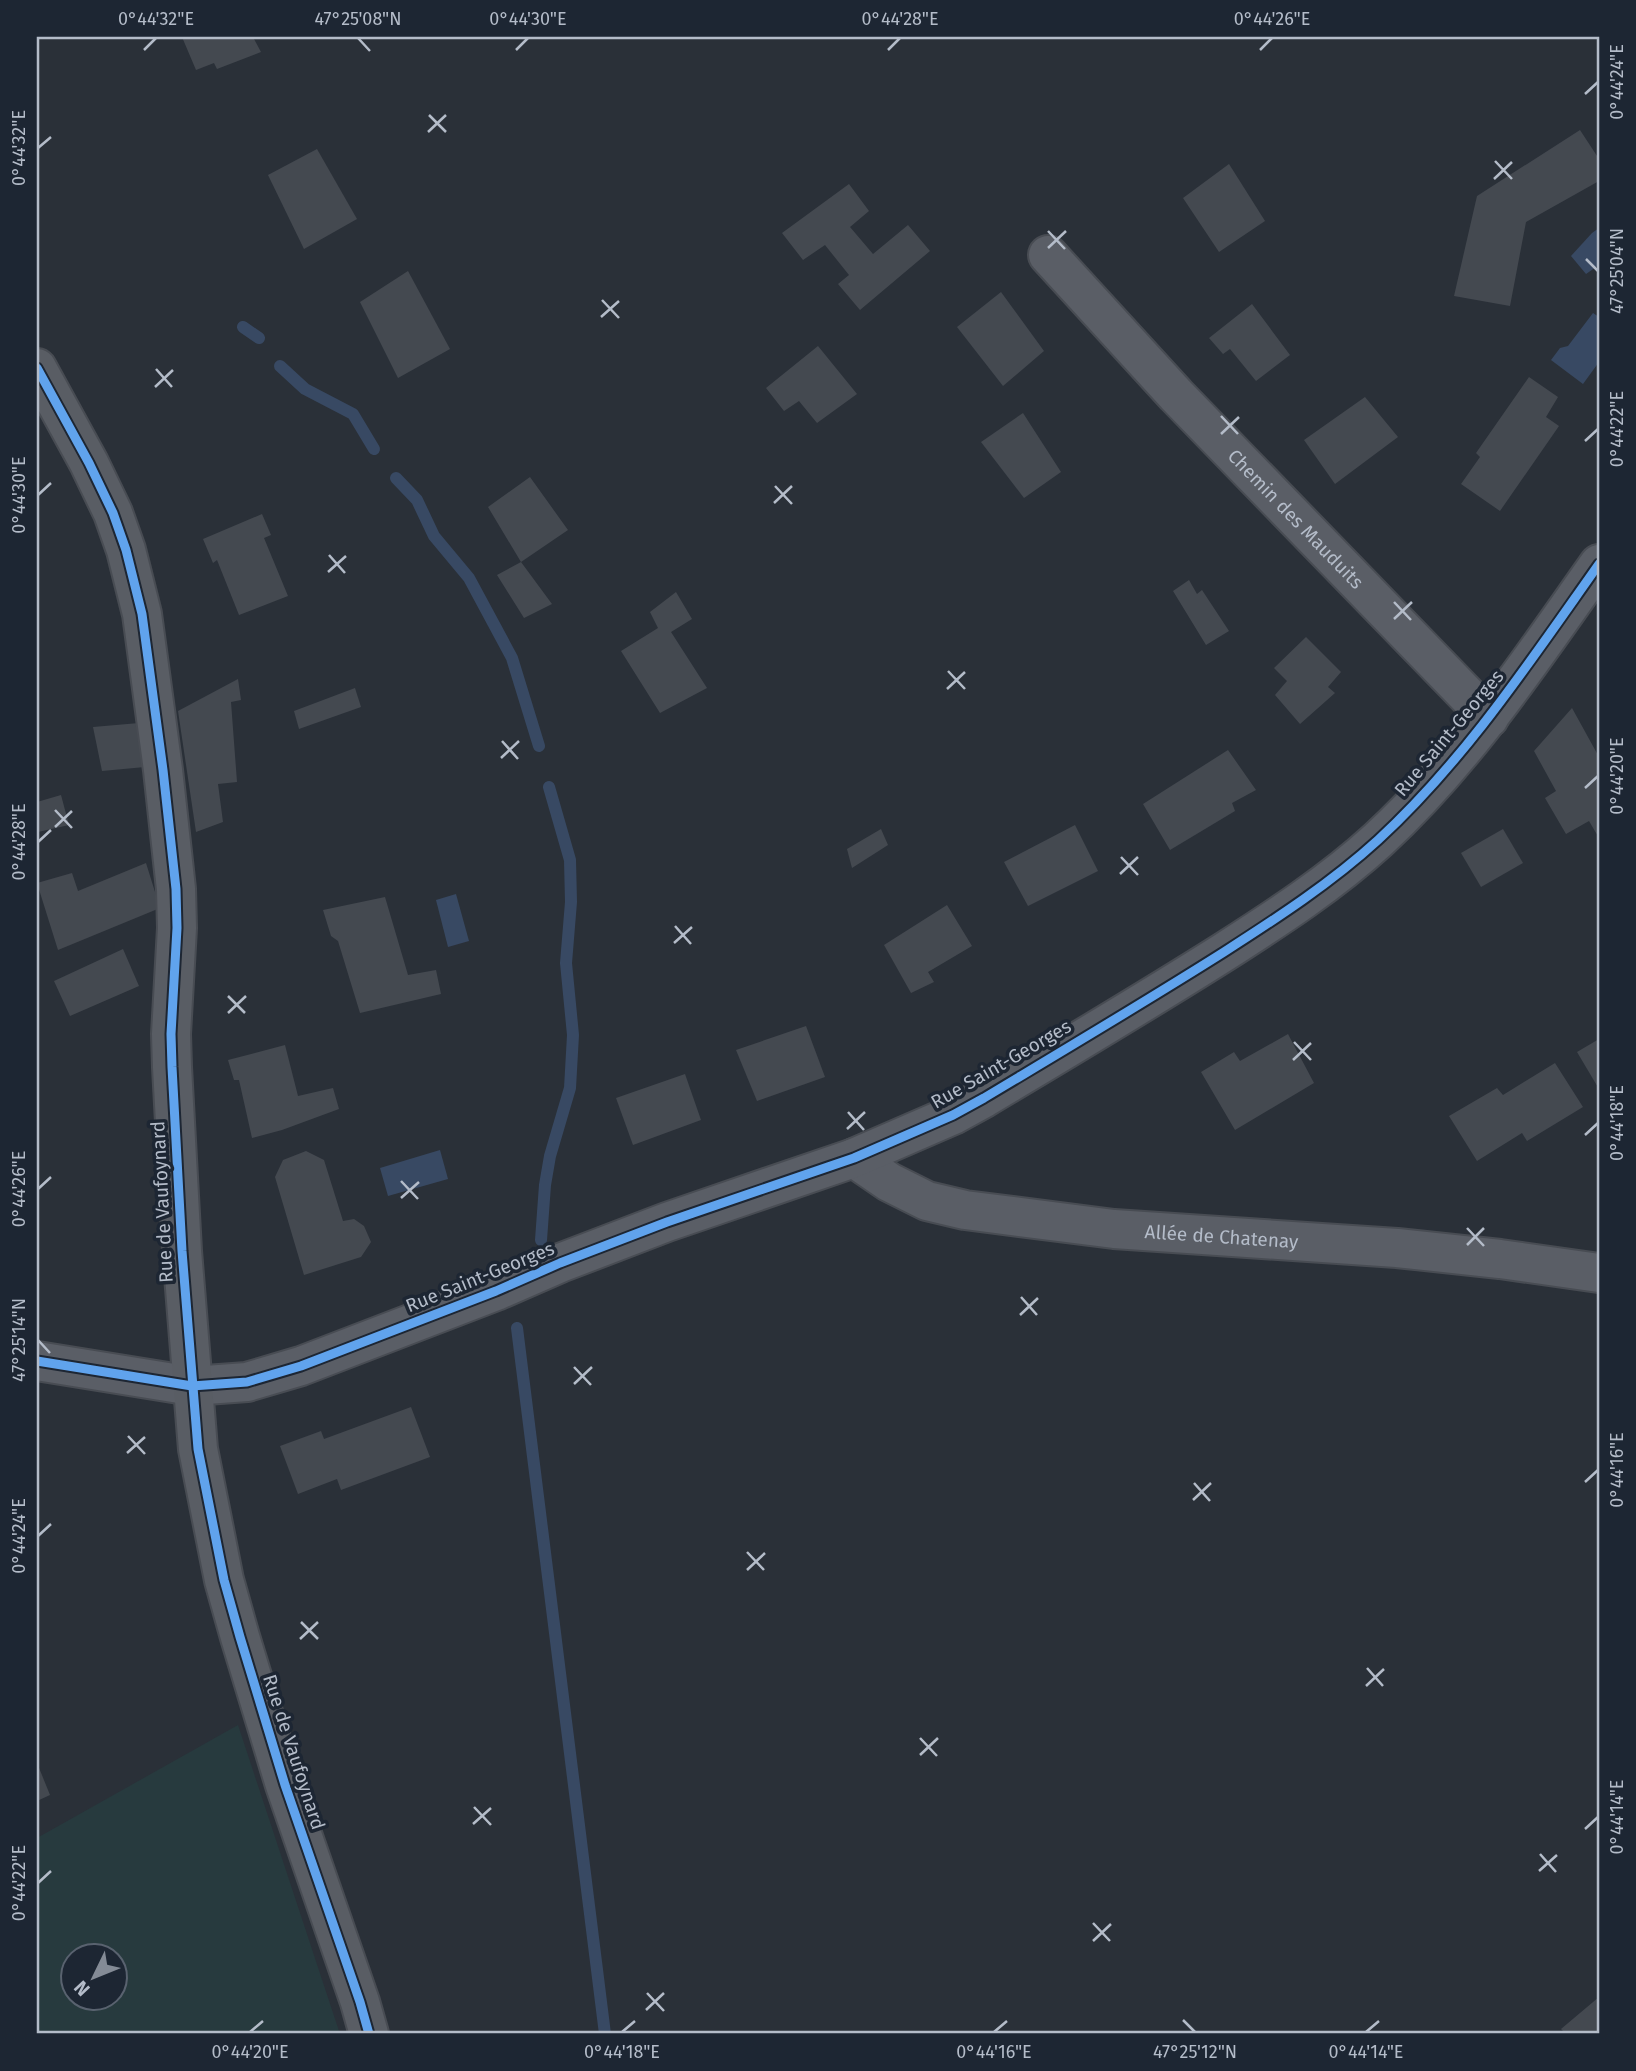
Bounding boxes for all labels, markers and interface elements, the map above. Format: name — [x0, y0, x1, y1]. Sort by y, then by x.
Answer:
text: 0°44'32"E — [118, 8, 194, 30]
text: 47°25'08"N — [314, 8, 402, 30]
text: 0°44'30"E — [489, 8, 567, 30]
text: 0°44'28"E — [861, 8, 939, 30]
text: 0°44'26"E — [1234, 8, 1310, 30]
text: 0°44'24"E — [1606, 44, 1628, 120]
text: 0°44'32"E — [8, 110, 30, 186]
text: 47°25'04"N — [1606, 228, 1628, 314]
text: 0°44'22"E — [1606, 391, 1628, 467]
street label: Chemin des Mauduits — [1223, 444, 1369, 593]
text: 0°44'30"E — [8, 456, 30, 534]
street label: Rue Saint-Georges — [1389, 665, 1509, 801]
text: 0°44'20"E — [1606, 737, 1628, 815]
text: 0°44'28"E — [8, 803, 30, 881]
street label: Rue Saint-Georges — [927, 1014, 1075, 1114]
text: 0°44'18"E — [1606, 1085, 1628, 1161]
street label: Rue de Vaufoynard — [146, 1120, 178, 1284]
text: 0°44'26"E — [8, 1151, 30, 1227]
street label: Allée de Chatenay — [1144, 1220, 1300, 1253]
street label: Rue Saint-Georges — [402, 1237, 558, 1317]
text: 47°25'14"N — [8, 1298, 30, 1382]
text: 0°44'16"E — [1606, 1432, 1628, 1508]
text: 0°44'24"E — [8, 1498, 30, 1574]
street label: Rue de Vaufoynard — [258, 1671, 330, 1833]
text: 0°44'14"E — [1606, 1780, 1628, 1854]
text: 0°44'22"E — [8, 1845, 30, 1921]
north arrow — [60, 1941, 130, 2011]
text: N — [69, 1976, 95, 2001]
text: 0°44'20"E — [211, 2041, 289, 2063]
text: 0°44'18"E — [584, 2041, 660, 2063]
text: 0°44'16"E — [956, 2041, 1032, 2063]
text: 47°25'12"N — [1153, 2041, 1237, 2063]
text: 0°44'14"E — [1329, 2041, 1403, 2063]

